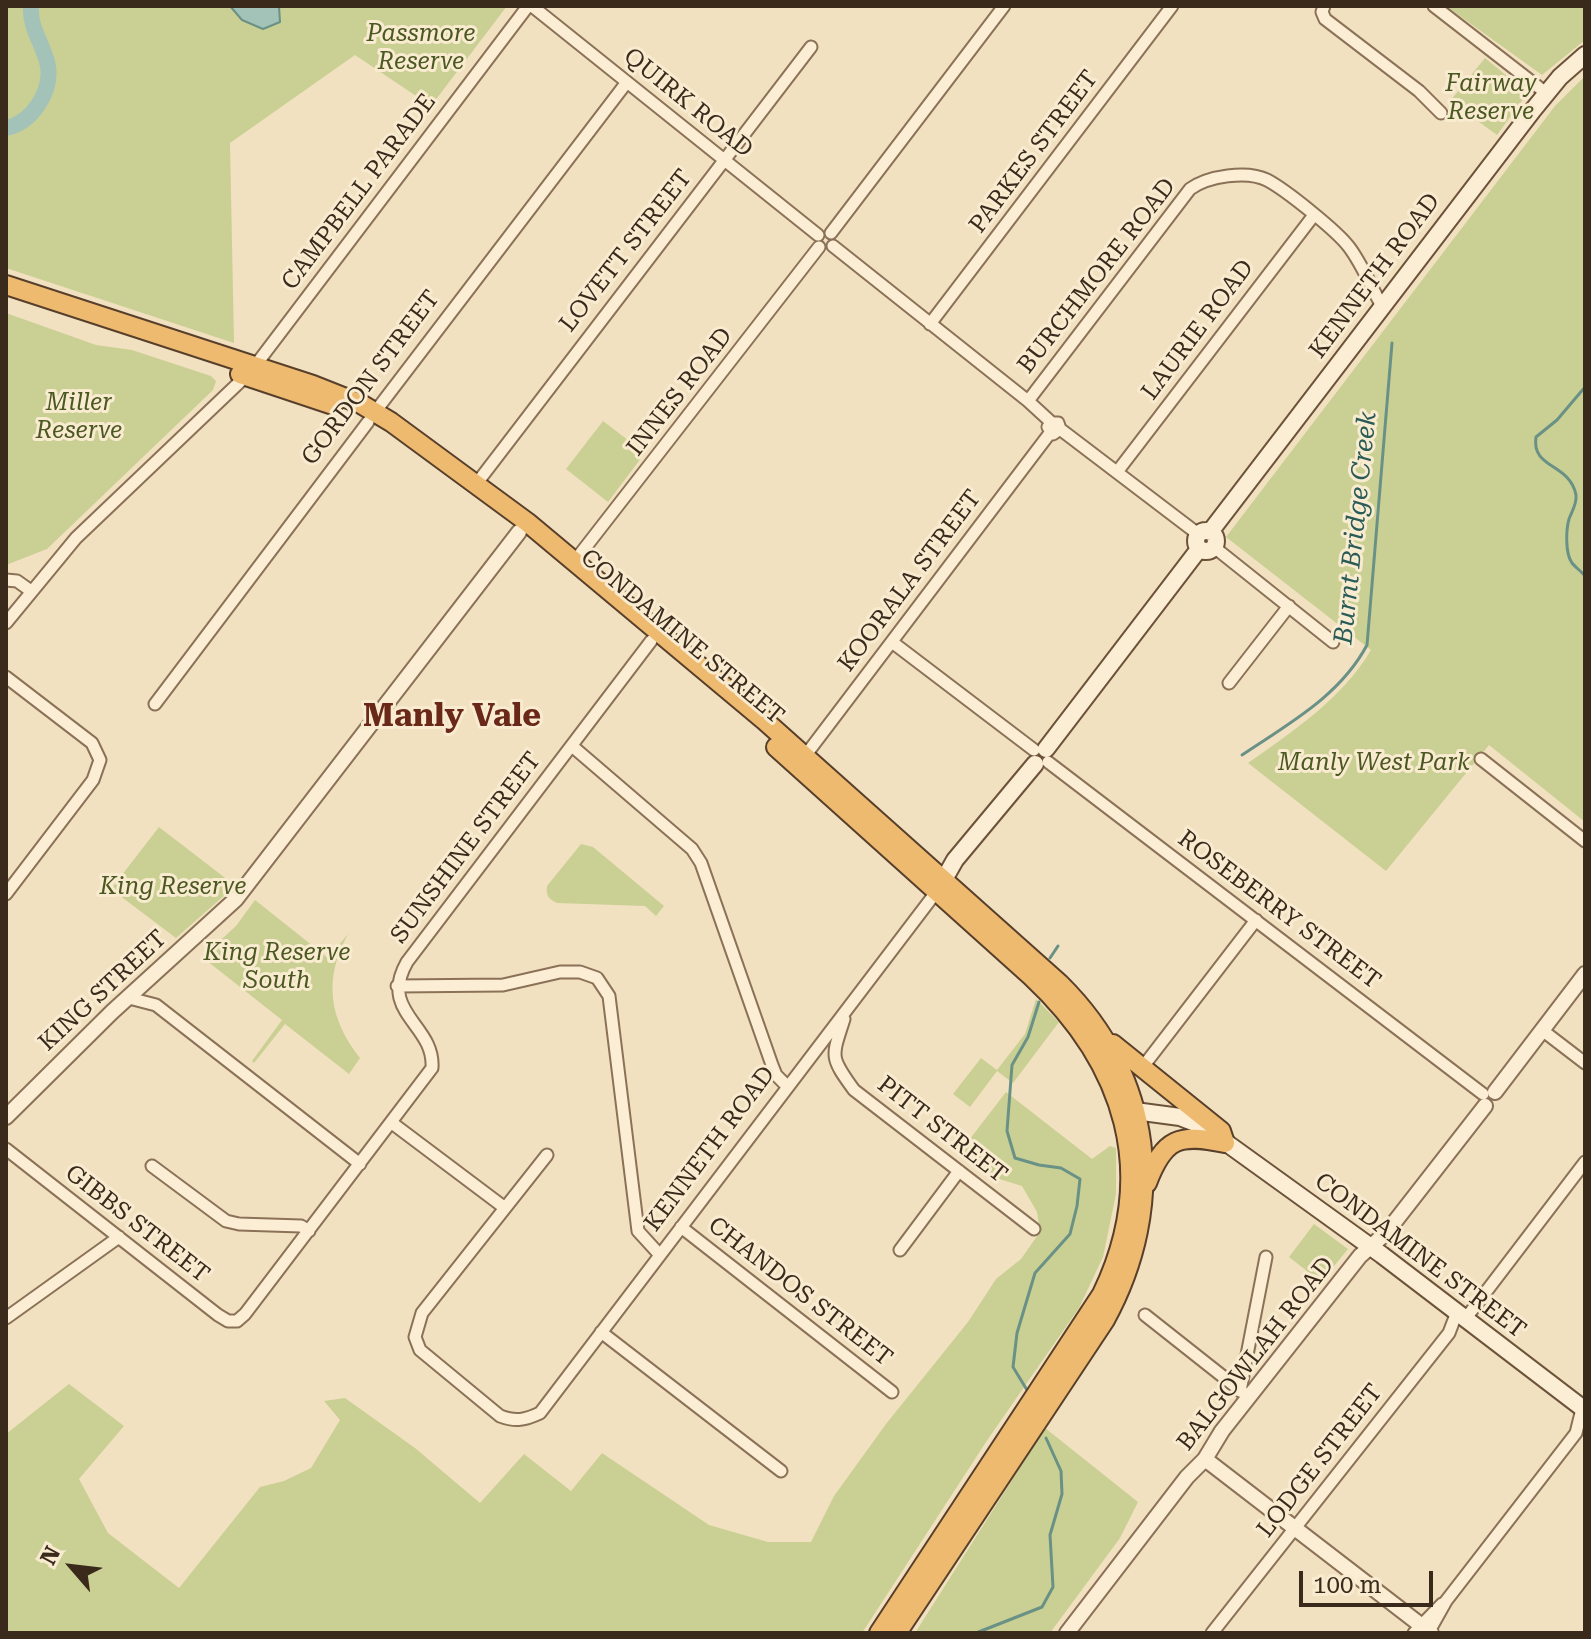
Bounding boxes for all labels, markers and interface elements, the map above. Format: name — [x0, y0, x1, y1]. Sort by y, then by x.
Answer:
park label: Passmore Reserve — [367, 20, 475, 76]
street label: QUIRK ROAD — [618, 42, 758, 164]
street label: PARKES STREET — [964, 65, 1104, 239]
park label: Fairway Reserve — [1445, 70, 1537, 126]
street label: CAMPBELL PARADE — [276, 88, 442, 296]
street label: LOVETT STREET — [554, 164, 698, 338]
street label: BURCHMORE ROAD — [1012, 173, 1182, 379]
street label: KENNETH ROAD — [1304, 188, 1446, 364]
street label: LAURIE ROAD — [1136, 254, 1260, 406]
street label: GORDON STREET — [296, 285, 446, 471]
street label: INNES ROAD — [621, 322, 739, 462]
park label: Miller Reserve — [36, 389, 122, 445]
water label: Burnt Bridge Creek — [1328, 410, 1384, 646]
street label: KOORALA STREET — [832, 485, 988, 677]
street label: CONDAMINE STREET — [574, 543, 790, 731]
district label: Manly Vale — [363, 698, 541, 736]
street label: SUNSHINE STREET — [385, 747, 547, 949]
park label: Manly West Park — [1278, 749, 1470, 777]
street label: ROSEBERRY STREET — [1172, 824, 1386, 996]
park label: King Reserve — [100, 873, 246, 901]
street label: KING STREET — [33, 924, 173, 1058]
park label: King Reserve South — [204, 939, 350, 995]
street label: KENNETH ROAD — [639, 1061, 781, 1237]
street label: PITT STREET — [871, 1070, 1013, 1190]
street label: GIBBS STREET — [59, 1159, 215, 1289]
street label: CONDAMINE STREET — [1309, 1167, 1531, 1345]
street label: CHANDOS STREET — [702, 1211, 898, 1373]
street label: BALGOWLAH ROAD — [1171, 1251, 1341, 1457]
street label: LODGE STREET — [1251, 1379, 1389, 1543]
north arrow — [32, 1527, 112, 1607]
text: N — [35, 1542, 65, 1569]
scale bar — [1303, 1555, 1437, 1605]
text: 100 m — [1313, 1571, 1381, 1599]

